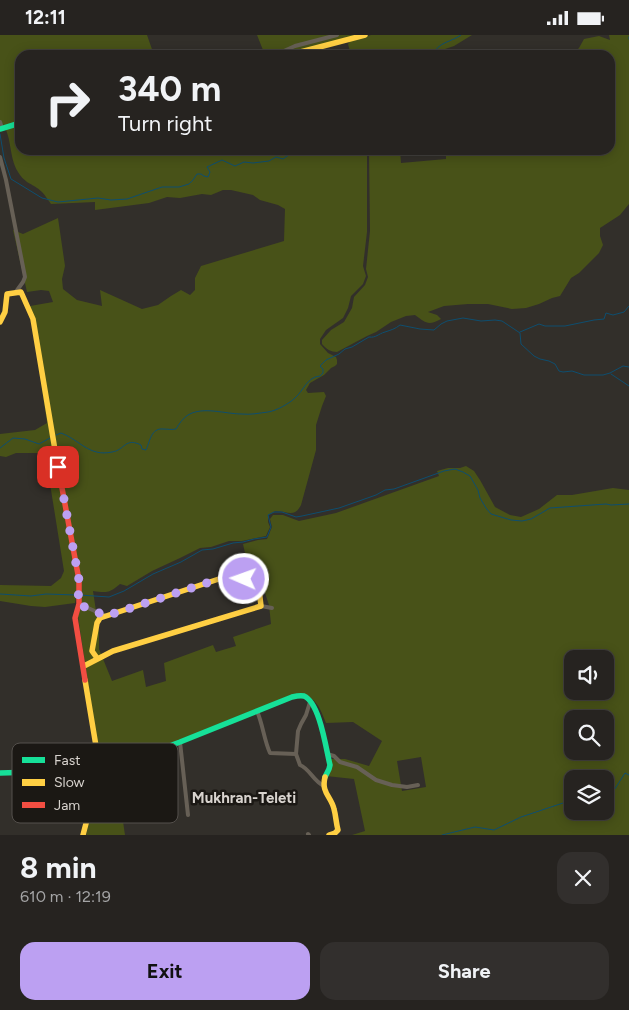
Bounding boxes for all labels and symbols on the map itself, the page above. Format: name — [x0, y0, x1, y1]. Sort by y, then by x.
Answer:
pin — [37, 446, 79, 488]
position arrow — [217, 552, 269, 604]
legend — [12, 743, 178, 823]
text: Fast — [54, 752, 80, 769]
text: Slow — [54, 774, 85, 791]
district label: Mukhran-Teleti — [192, 789, 296, 807]
text: Jam — [54, 797, 80, 814]

